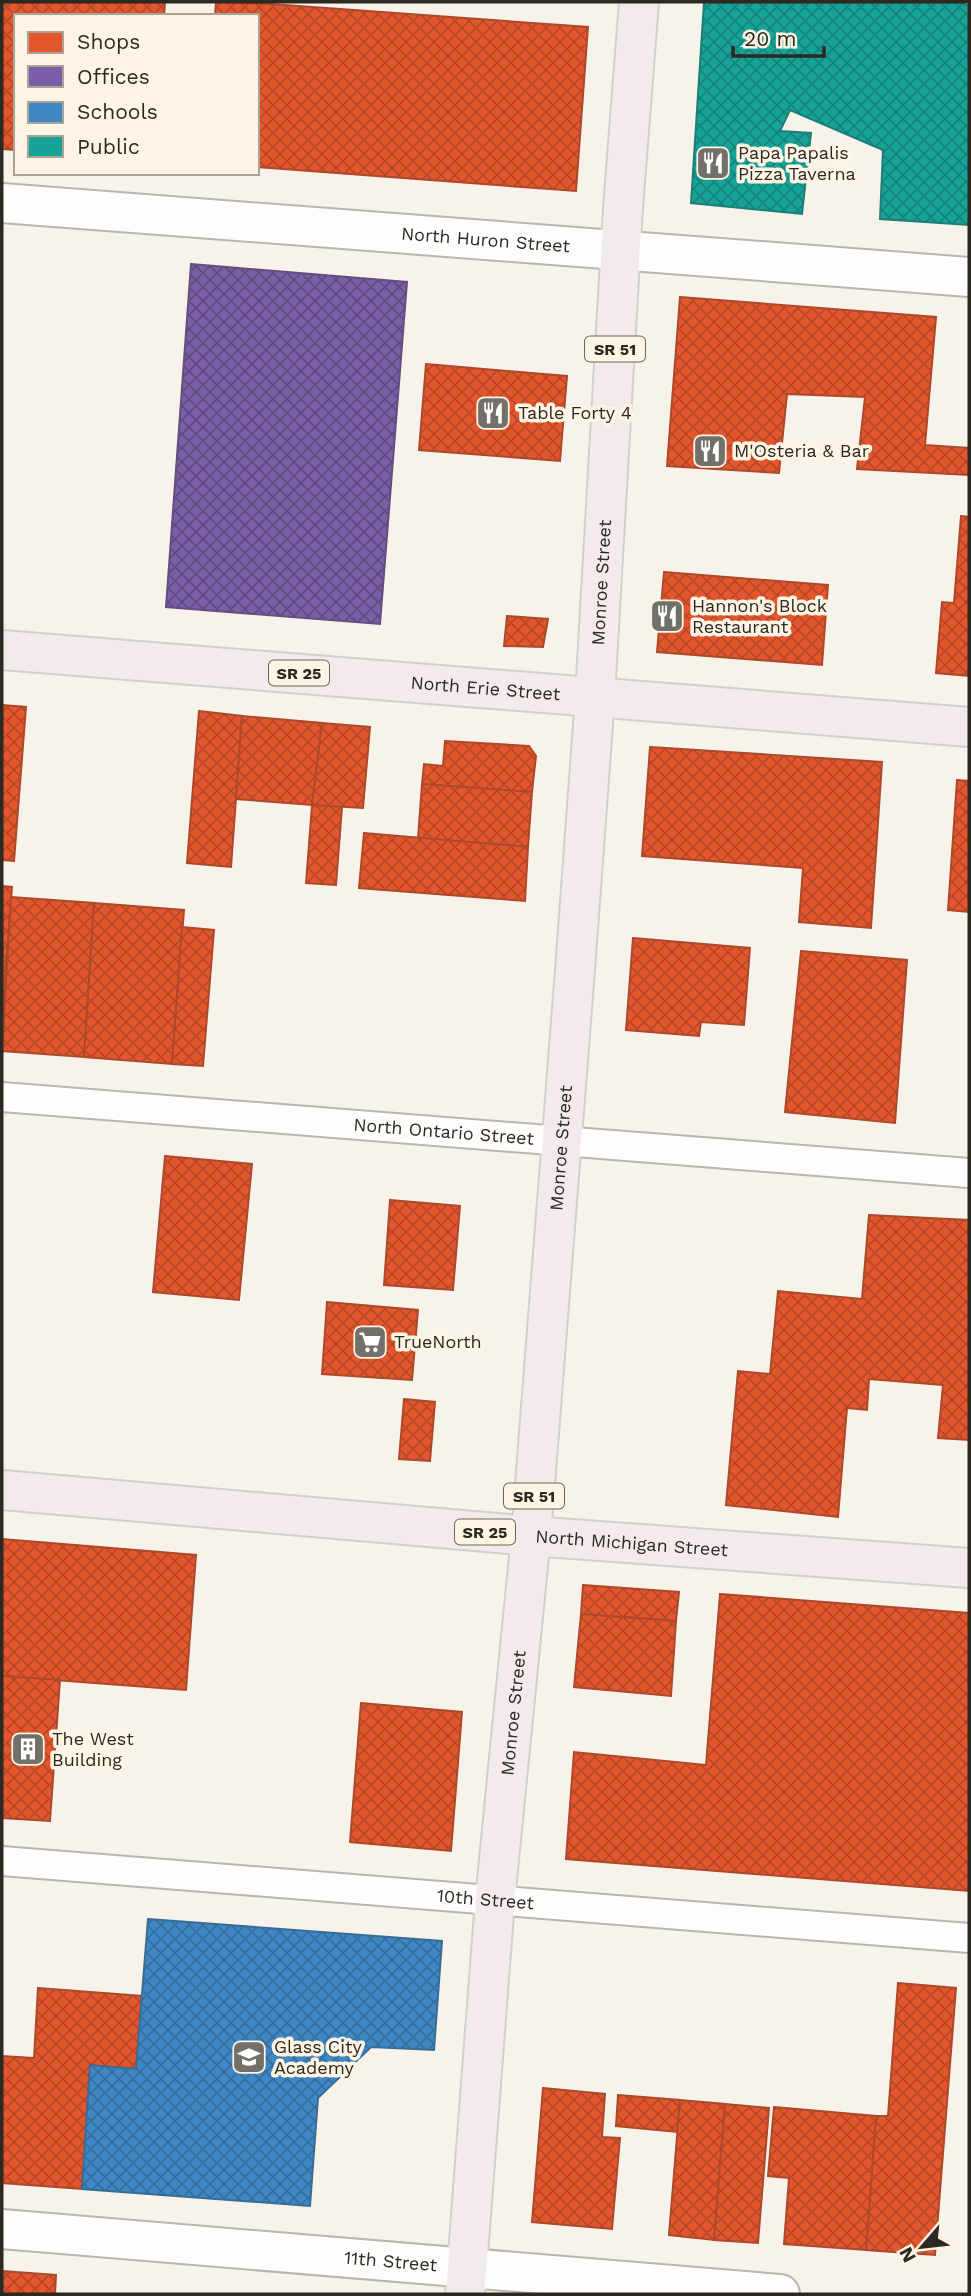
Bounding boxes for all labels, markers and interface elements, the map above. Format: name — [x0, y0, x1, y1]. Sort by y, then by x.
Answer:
legend — [14, 14, 259, 175]
scale bar — [733, 14, 824, 58]
text: 20 m — [744, 26, 796, 51]
text: Shops — [77, 29, 140, 54]
text: Offices — [77, 64, 150, 89]
text: Schools — [77, 99, 158, 124]
text: Public — [77, 134, 140, 159]
place label: Papa Papalis Pizza Taverna — [738, 142, 856, 184]
restaurant icon: Papa Papalis Pizza Taverna — [694, 144, 732, 182]
street label: North Huron Street — [401, 223, 571, 256]
road number: SR 51 — [585, 336, 645, 362]
restaurant icon: Table Forty 4 — [474, 394, 512, 432]
place label: Table Forty 4 — [518, 402, 632, 423]
restaurant icon: M'Osteria & Bar — [691, 432, 729, 470]
place label: M'Osteria & Bar — [734, 440, 869, 461]
street label: Monroe Street — [587, 519, 615, 646]
place label: Hannon's Block Restaurant — [692, 595, 827, 637]
restaurant icon: Hannon's Block Restaurant — [648, 597, 686, 635]
road number: SR 25 — [269, 660, 329, 686]
street label: North Erie Street — [410, 672, 562, 704]
street label: Monroe Street — [545, 1084, 576, 1212]
street label: North Ontario Street — [353, 1114, 535, 1149]
supermarket icon: TrueNorth — [351, 1323, 389, 1361]
place label: TrueNorth — [394, 1331, 482, 1352]
road number: SR 51 — [504, 1484, 564, 1508]
road number: SR 25 — [455, 1520, 515, 1544]
street label: North Michigan Street — [535, 1525, 729, 1560]
street label: Monroe Street — [496, 1649, 530, 1777]
place label: The West Building — [52, 1728, 134, 1770]
building icon: The West Building — [9, 1730, 47, 1768]
street label: 10th Street — [436, 1885, 535, 1913]
place label: Glass City Academy — [274, 2036, 363, 2078]
school or university icon: Glass City Academy — [230, 2038, 268, 2076]
north arrow — [887, 2212, 957, 2282]
text: N — [894, 2243, 921, 2266]
street label: 11th Street — [343, 2247, 438, 2275]

